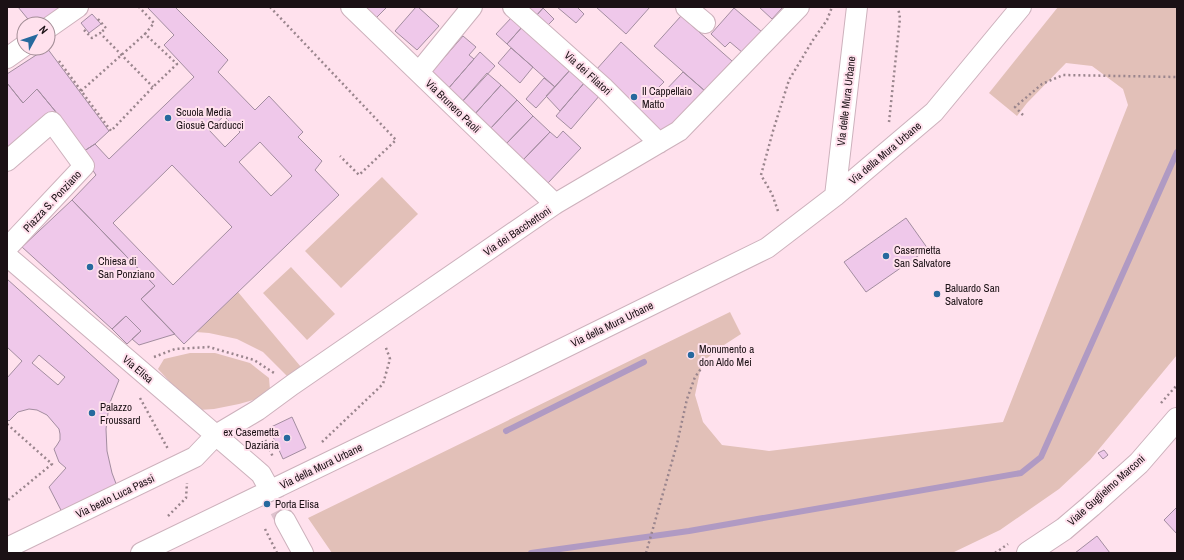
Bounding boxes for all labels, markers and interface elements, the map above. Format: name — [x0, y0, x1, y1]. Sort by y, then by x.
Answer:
north arrow — [16, 16, 56, 56]
text: N — [36, 23, 51, 37]
street label: Via dei Filatori — [561, 48, 615, 98]
street label: Via delle Mura Urbane — [834, 55, 858, 147]
street label: Via Brunero Paoli — [423, 76, 483, 136]
place label: Il Cappellaio Matto — [642, 84, 692, 111]
marker: Il Cappellaio Matto — [629, 92, 639, 102]
place label: Scuola Media Giosuè Carducci — [176, 105, 244, 132]
marker: Scuola Media Giosuè Carducci — [163, 113, 173, 123]
street label: Via della Mura Urbane — [846, 119, 924, 187]
street label: Piazza S. Ponziano — [20, 167, 84, 235]
street label: Via dei Bacchettoni — [481, 203, 553, 259]
place label: Casermetta San Salvatore — [894, 243, 951, 270]
marker: Casermetta San Salvatore — [881, 251, 891, 261]
place label: Chiesa di San Ponziano — [98, 254, 155, 281]
marker: Chiesa di San Ponziano — [85, 262, 95, 272]
place label: Baluardo San Salvatore — [945, 281, 1000, 308]
marker: Baluardo San Salvatore — [932, 289, 942, 299]
street label: Via della Mura Urbane — [568, 298, 656, 350]
place label: Monumento a don Aldo Mei — [699, 342, 754, 369]
marker: Monumento a don Aldo Mei — [686, 350, 696, 360]
street label: Via Elisa — [120, 352, 156, 386]
place label: Palazzo Froussard — [100, 400, 141, 427]
marker: Palazzo Froussard — [87, 408, 97, 418]
place label: ex Casemetta Daziaria — [223, 425, 279, 452]
marker: ex Casemetta Daziaria — [282, 433, 292, 443]
street label: Via della Mura Urbane — [277, 440, 365, 492]
street label: Viale Guglielmo Marconi — [1064, 452, 1148, 528]
street label: Via beato Luca Passi — [73, 471, 157, 521]
place label: Porta Elisa — [275, 497, 319, 511]
marker: Porta Elisa — [262, 499, 272, 509]

